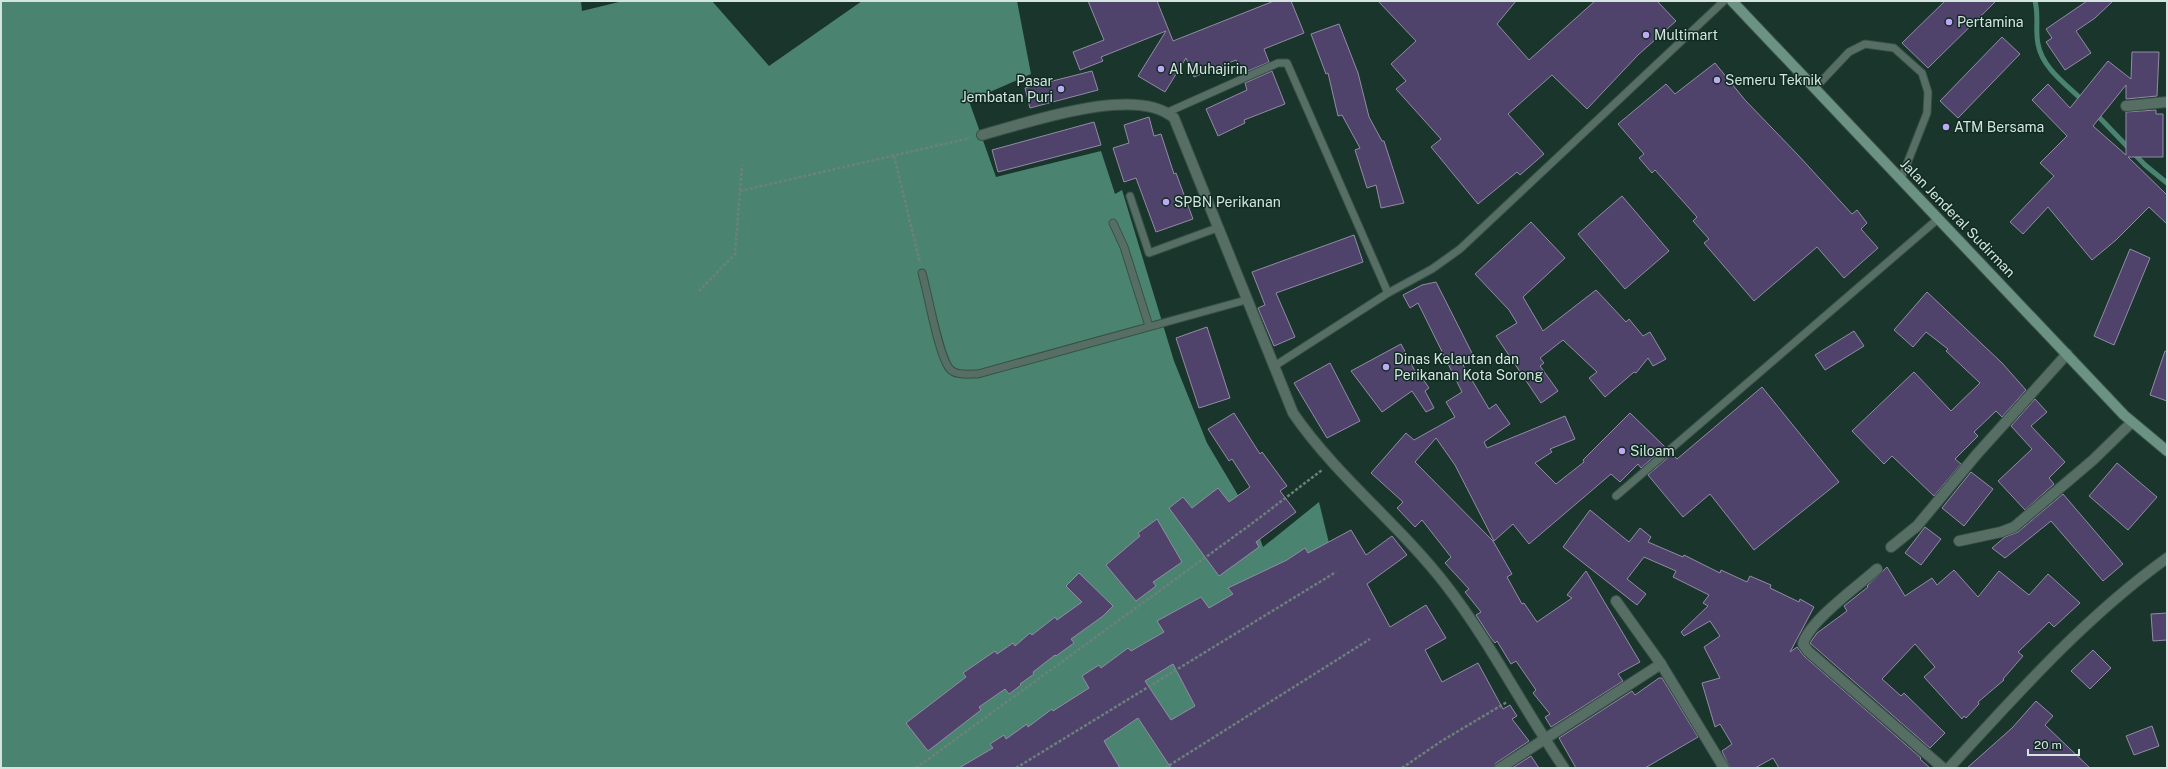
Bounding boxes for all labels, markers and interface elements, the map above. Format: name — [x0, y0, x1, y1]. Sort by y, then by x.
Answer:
place label: Pertamina — [1957, 14, 2024, 30]
marker: Pertamina — [1944, 17, 1954, 27]
place label: Multimart — [1654, 27, 1718, 43]
marker: Multimart — [1641, 30, 1651, 40]
place label: Al Muhajirin — [1169, 61, 1247, 77]
marker: Al Muhajirin — [1156, 64, 1166, 74]
place label: Semeru Teknik — [1725, 72, 1822, 88]
place label: Pasar Jembatan Puri — [961, 73, 1053, 105]
marker: Semeru Teknik — [1712, 75, 1722, 85]
marker: Pasar Jembatan Puri — [1056, 84, 1066, 94]
place label: ATM Bersama — [1954, 119, 2044, 135]
marker: ATM Bersama — [1941, 122, 1951, 132]
street label: Jalan Jenderal Sudirman — [1897, 156, 2019, 280]
place label: SPBN Perikanan — [1174, 194, 1281, 210]
marker: SPBN Perikanan — [1161, 197, 1171, 207]
place label: Dinas Kelautan dan Perikanan Kota Sorong — [1394, 351, 1543, 383]
marker: Dinas Kelautan dan Perikanan Kota Sorong — [1381, 362, 1391, 372]
place label: Siloam — [1630, 443, 1675, 459]
marker: Siloam — [1617, 446, 1627, 456]
scale bar — [2028, 731, 2079, 757]
text: 20 m — [2034, 738, 2062, 752]

